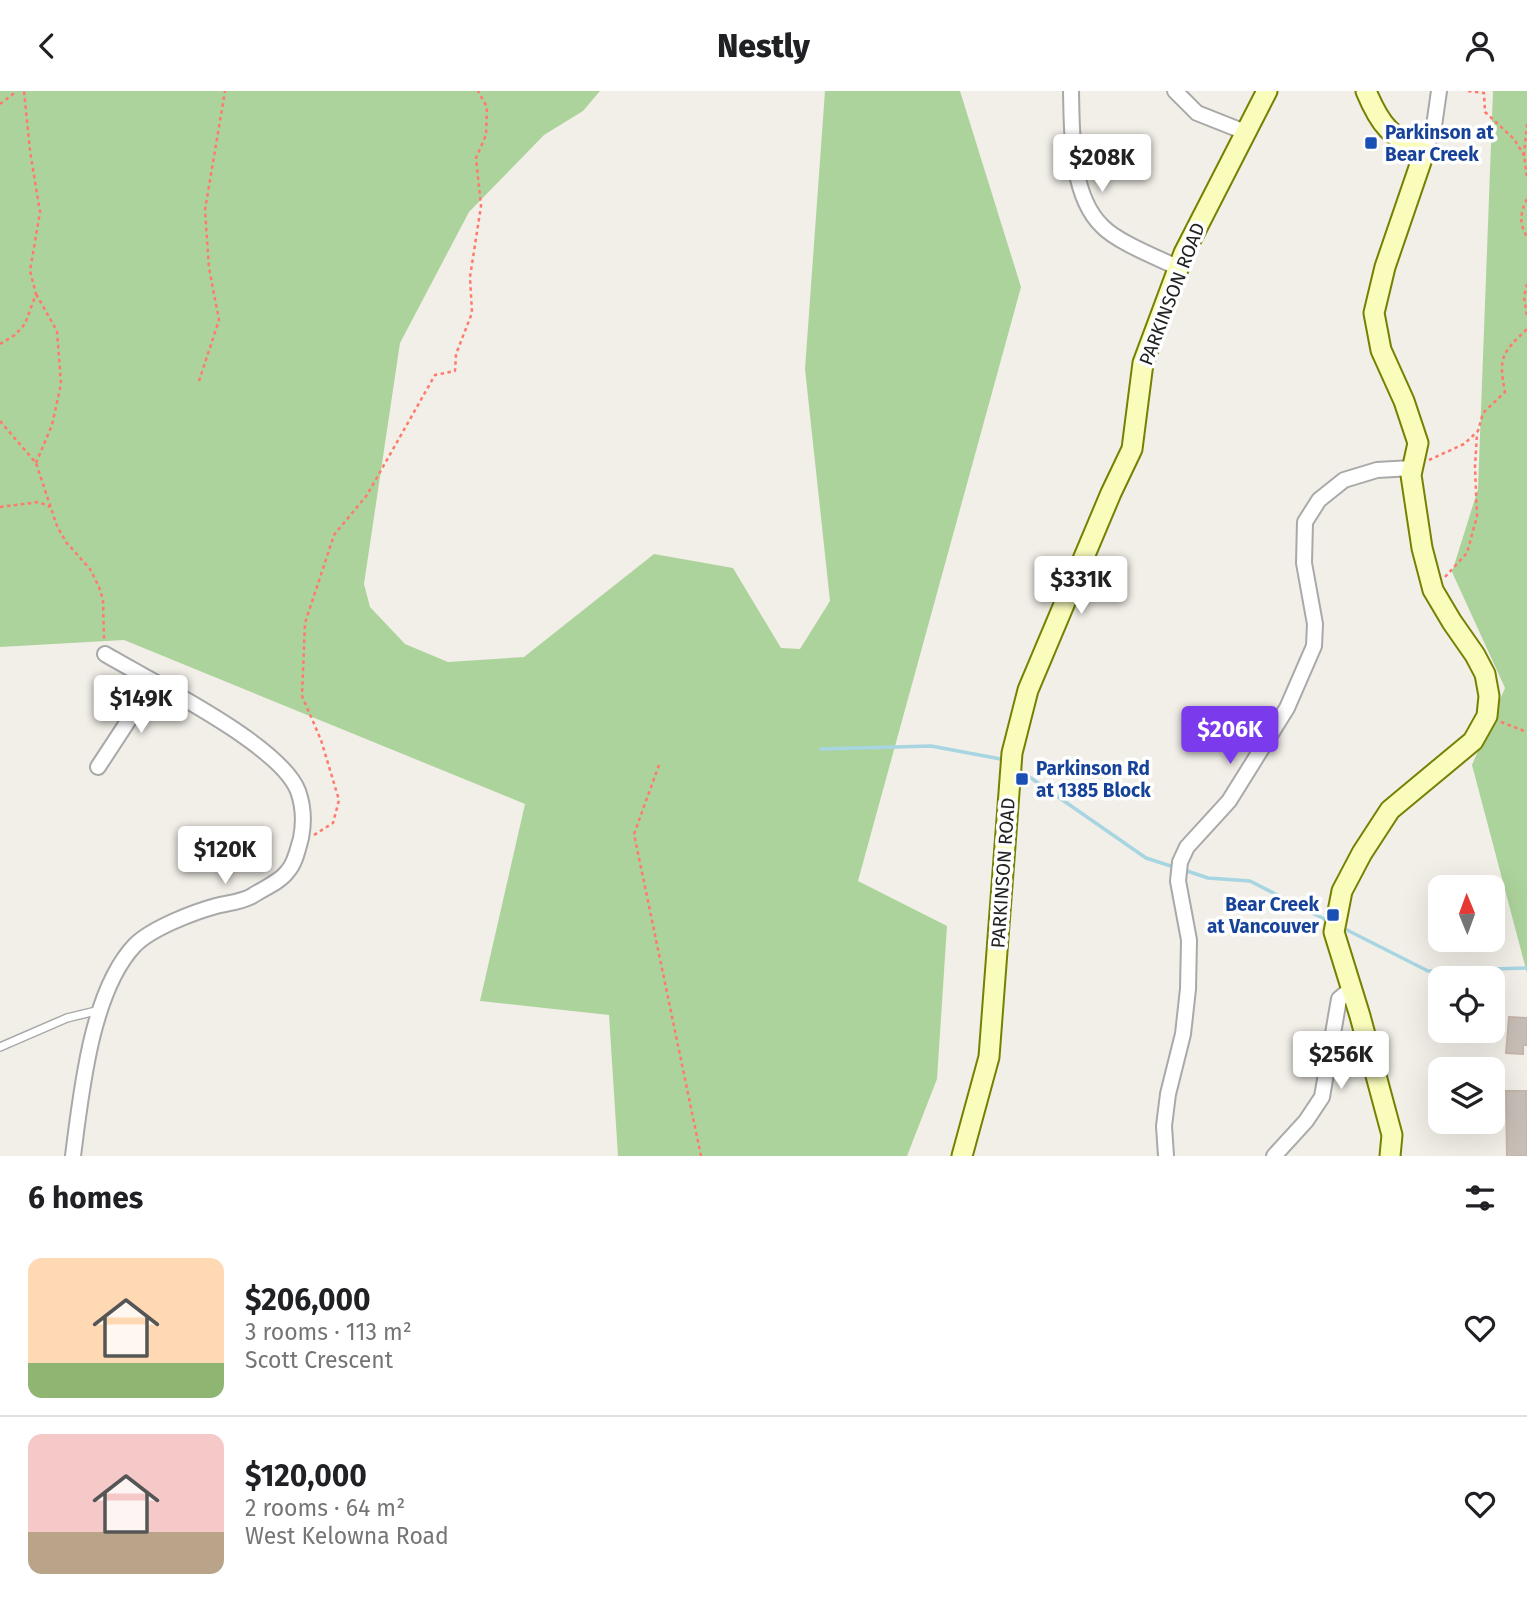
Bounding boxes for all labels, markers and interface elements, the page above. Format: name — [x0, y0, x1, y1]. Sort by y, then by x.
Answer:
icon: back — [28, 27, 66, 65]
text: Nestly — [717, 27, 810, 65]
icon: person — [1461, 27, 1499, 65]
place label: Parkinson at Bear Creek — [1385, 121, 1494, 166]
pin: $208K — [1053, 134, 1151, 194]
marker: Parkinson at Bear Creek — [1363, 135, 1379, 151]
text: $208K — [1069, 143, 1135, 171]
street label: PARKINSON ROAD — [1134, 219, 1210, 369]
pin: $331K — [1032, 557, 1130, 616]
text: $331K — [1050, 565, 1112, 593]
pin: $149K — [92, 675, 190, 735]
text: $149K — [110, 684, 172, 712]
pin: $206K — [1181, 707, 1279, 766]
text: $206K — [1197, 715, 1263, 743]
place label: Parkinson Rd at 1385 Block — [1036, 757, 1151, 802]
marker: Parkinson Rd at 1385 Block — [1014, 771, 1030, 787]
street label: PARKINSON ROAD — [986, 797, 1020, 949]
pin: $120K — [176, 827, 274, 886]
text: $120K — [194, 835, 256, 863]
north arrow — [1428, 875, 1505, 952]
map controls — [1428, 875, 1505, 1134]
place label: Bear Creek at Vancouver — [1207, 893, 1320, 938]
marker: Bear Creek at Vancouver — [1325, 907, 1341, 923]
button: locate — [1428, 966, 1505, 1043]
pin: $256K — [1292, 1031, 1390, 1091]
text: $256K — [1309, 1040, 1373, 1068]
button: layers — [1428, 1057, 1505, 1134]
icon: filters — [1461, 1179, 1499, 1217]
text: 6 homes — [28, 1180, 143, 1216]
text: $206,000 — [245, 1282, 371, 1318]
icon: home — [84, 1286, 168, 1370]
icon: heart — [1461, 1309, 1499, 1347]
text: 3 rooms · 113 m² — [245, 1318, 412, 1346]
text: Scott Crescent — [245, 1346, 393, 1374]
text: $120,000 — [245, 1458, 367, 1494]
icon: home — [84, 1462, 168, 1546]
icon: heart — [1461, 1485, 1499, 1523]
text: 2 rooms · 64 m² — [245, 1494, 405, 1522]
text: West Kelowna Road — [245, 1522, 449, 1550]

